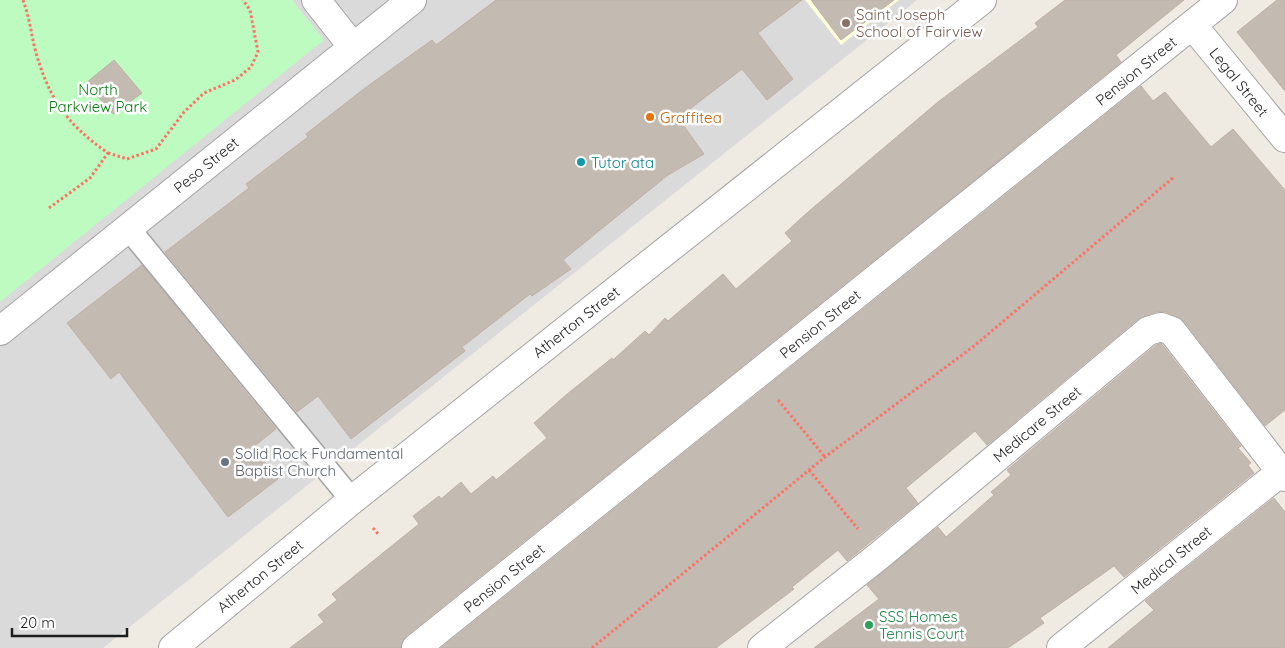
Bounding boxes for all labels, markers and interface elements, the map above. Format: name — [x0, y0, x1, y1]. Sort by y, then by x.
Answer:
place label: Saint Joseph School of Fairview — [856, 5, 983, 41]
marker: Saint Joseph School of Fairview — [840, 17, 852, 29]
street label: Pension Street — [1092, 32, 1180, 110]
street label: Legal Street — [1205, 44, 1273, 120]
park label: North Parkview Park — [49, 80, 147, 116]
place label: Graffitea — [660, 108, 722, 127]
marker: Graffitea — [644, 111, 656, 123]
street label: Peso Street — [170, 133, 242, 197]
place label: Tutor ata — [591, 153, 654, 172]
marker: Tutor ata — [575, 156, 587, 168]
street label: Atherton Street — [529, 282, 623, 362]
street label: Pension Street — [776, 285, 864, 363]
street label: Medicare Street — [989, 382, 1085, 466]
place label: Solid Rock Fundamental Baptist Church — [235, 444, 403, 480]
marker: Solid Rock Fundamental Baptist Church — [219, 456, 231, 468]
street label: Medical Street — [1127, 522, 1215, 598]
street label: Atherton Street — [213, 535, 307, 617]
street label: Pension Street — [460, 539, 548, 617]
scale bar — [12, 606, 128, 638]
place label: SSS Homes Tennis Court — [879, 607, 965, 643]
text: 20 m — [20, 613, 55, 632]
marker: SSS Homes Tennis Court — [863, 619, 875, 631]

